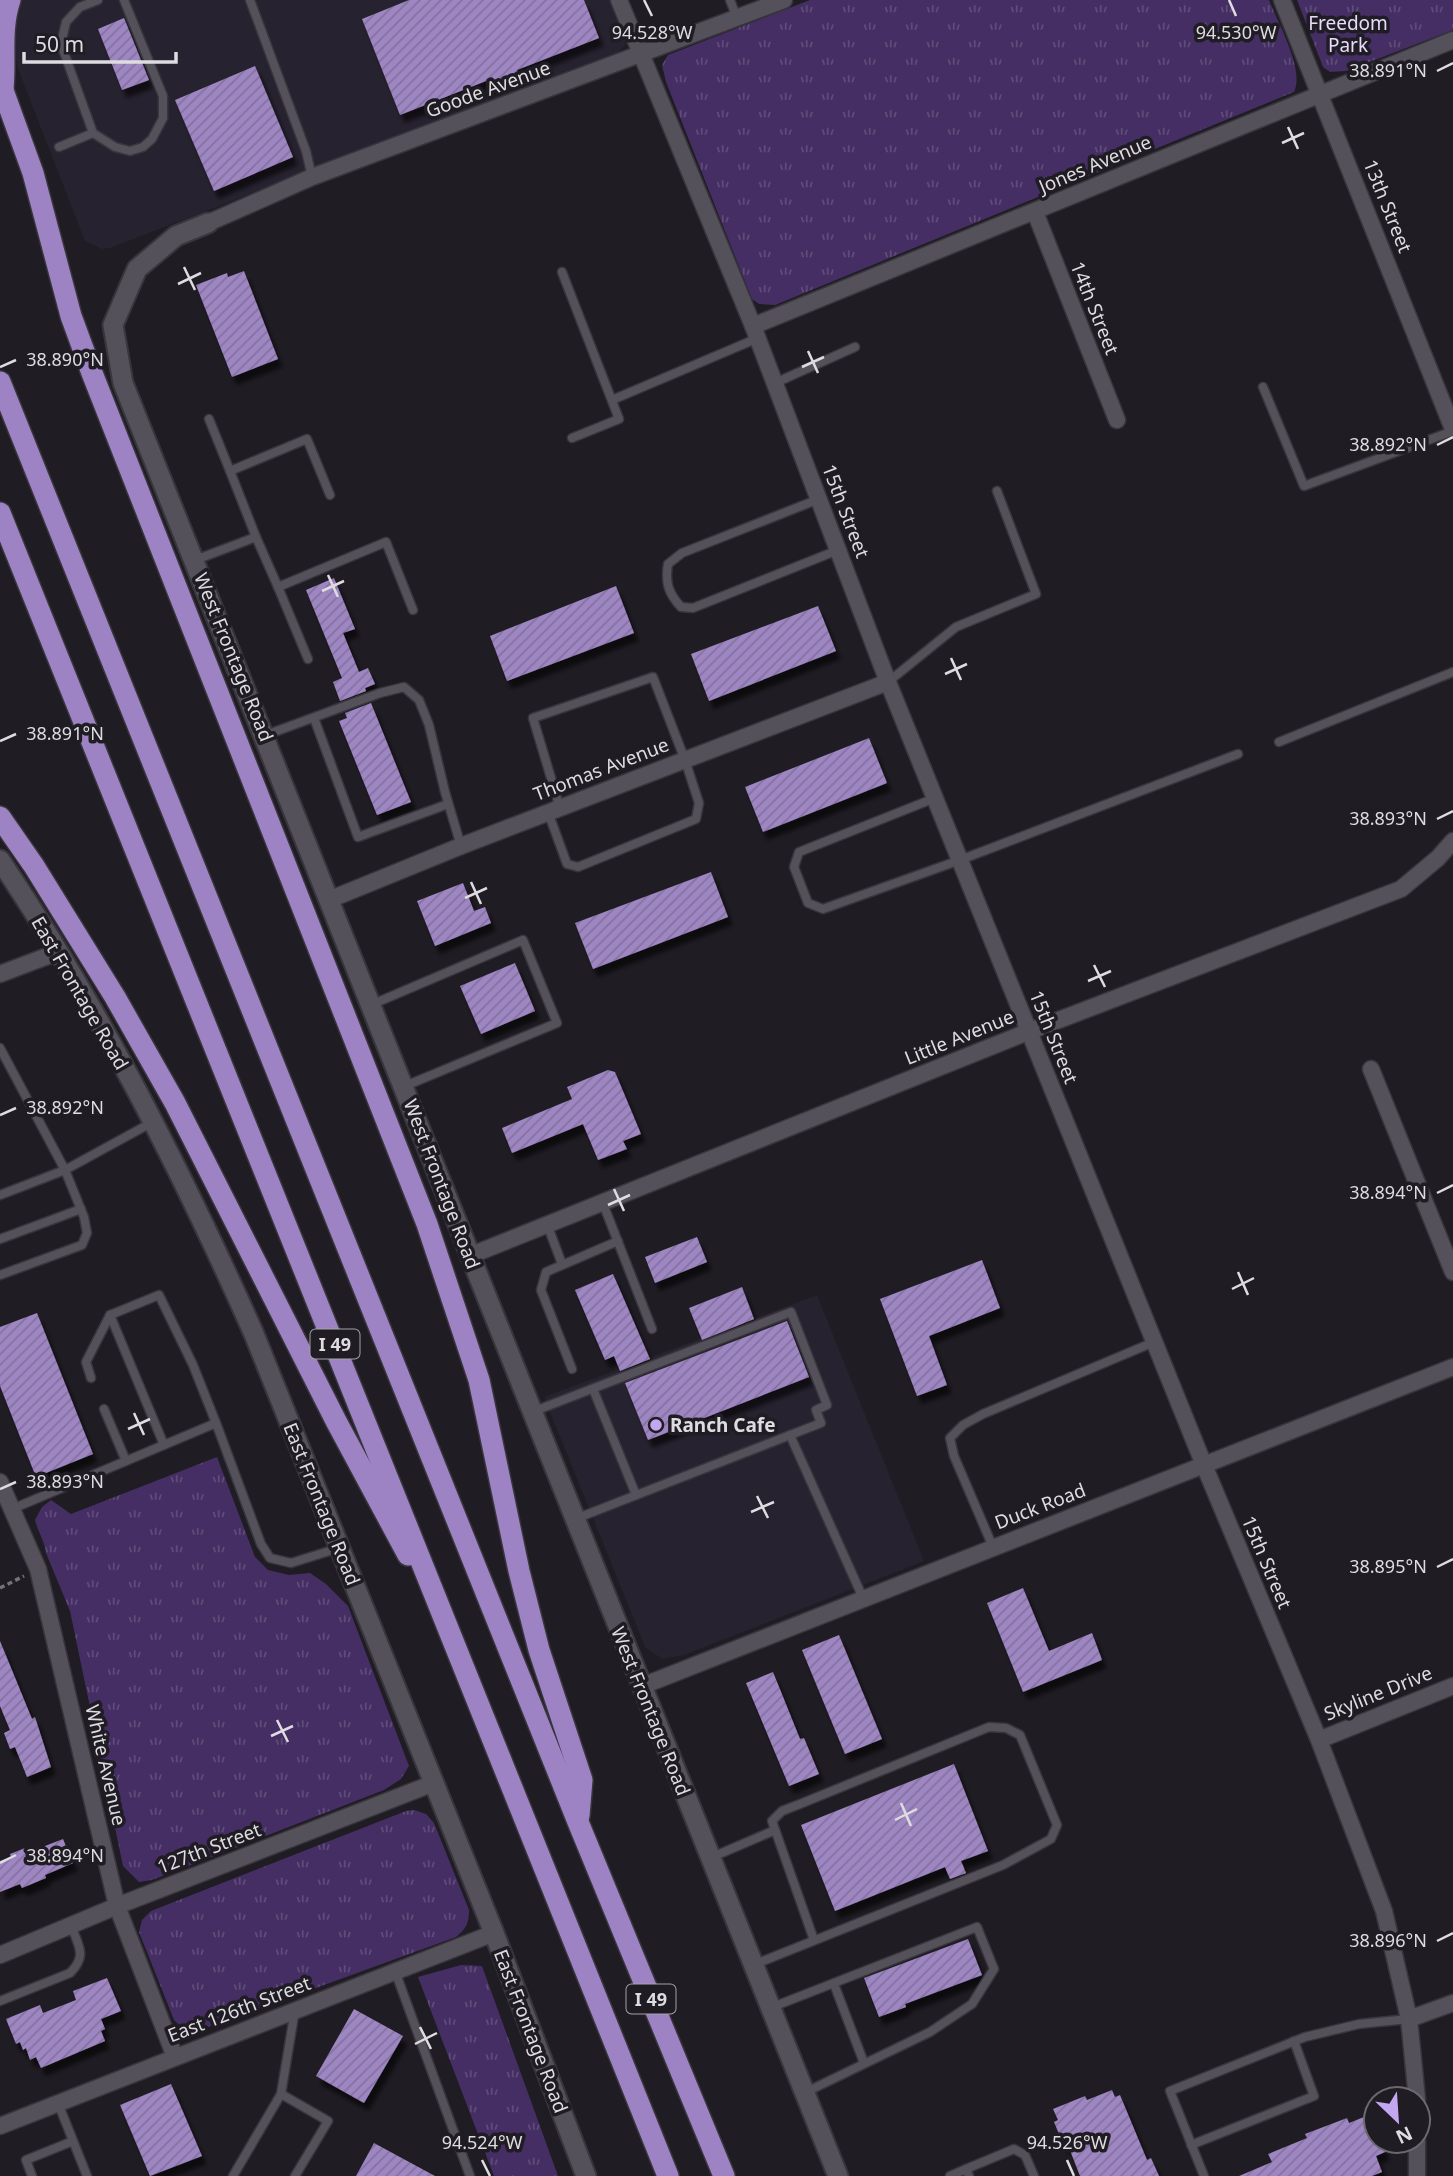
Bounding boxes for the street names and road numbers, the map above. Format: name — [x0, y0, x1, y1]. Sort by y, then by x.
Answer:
street label: Goode Avenue — [422, 54, 554, 124]
street label: Jones Avenue — [1033, 129, 1155, 200]
street label: 13th Street — [1358, 156, 1419, 257]
street label: 14th Street — [1065, 258, 1126, 359]
street label: 15th Street — [816, 460, 876, 562]
street label: West Frontage Road — [188, 569, 280, 745]
street label: Thomas Avenue — [530, 731, 672, 807]
street label: East Frontage Road — [25, 911, 135, 1075]
street label: 15th Street — [1024, 987, 1085, 1088]
street label: Little Avenue — [900, 1003, 1018, 1071]
street label: West Frontage Road — [398, 1095, 486, 1273]
road number: I 49 — [310, 1330, 360, 1358]
street label: East Frontage Road — [278, 1419, 366, 1589]
street label: Duck Road — [991, 1477, 1089, 1535]
street label: 15th Street — [1236, 1512, 1298, 1612]
street label: West Frontage Road — [605, 1623, 697, 1799]
street label: Skyline Drive — [1320, 1660, 1436, 1726]
street label: White Avenue — [79, 1702, 133, 1828]
street label: 127th Street — [153, 1816, 265, 1880]
street label: East Frontage Road — [488, 1945, 574, 2117]
street label: East 126th Street — [164, 1970, 314, 2048]
road number: I 49 — [626, 1984, 676, 2013]

